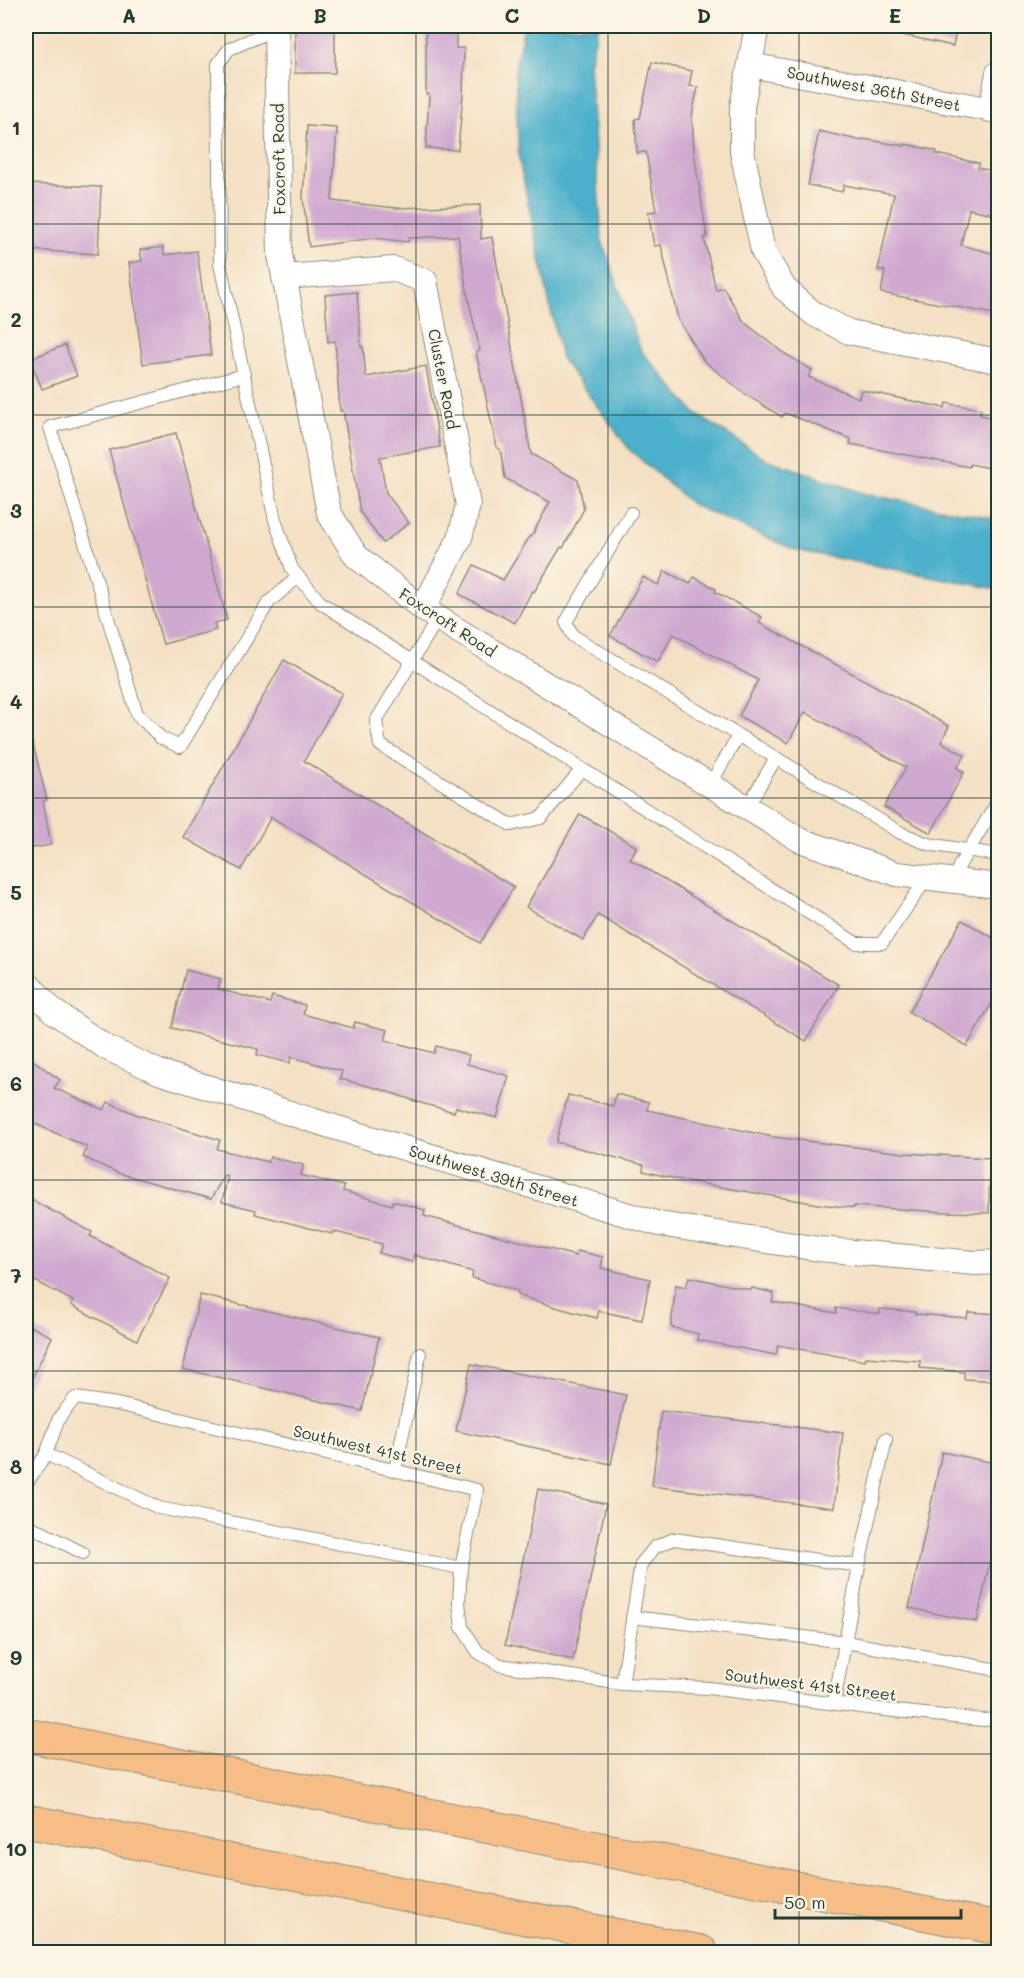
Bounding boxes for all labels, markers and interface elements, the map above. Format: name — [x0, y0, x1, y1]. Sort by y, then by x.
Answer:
text: A — [122, 2, 136, 28]
text: B — [313, 2, 327, 28]
text: C — [505, 2, 520, 28]
text: D — [697, 2, 711, 28]
text: E — [889, 2, 901, 28]
street label: Southwest 36th Street — [785, 61, 963, 115]
street label: Foxcroft Road — [267, 103, 289, 215]
text: 1 — [12, 114, 20, 140]
text: 2 — [10, 306, 22, 332]
street label: Cluster Road — [424, 327, 464, 431]
text: 3 — [10, 497, 22, 523]
street label: Foxcroft Road — [395, 583, 501, 661]
text: 4 — [10, 688, 23, 714]
text: 5 — [10, 879, 22, 905]
text: 6 — [10, 1070, 22, 1096]
street label: Southwest 39th Street — [407, 1139, 581, 1211]
text: 7 — [10, 1262, 22, 1288]
street label: Southwest 41st Street — [291, 1419, 465, 1479]
text: 8 — [10, 1453, 22, 1479]
text: 9 — [10, 1644, 22, 1670]
street label: Southwest 41st Street — [724, 1663, 898, 1705]
text: 10 — [5, 1835, 27, 1861]
scale bar — [775, 1882, 961, 1920]
text: 50 m — [784, 1890, 826, 1914]

